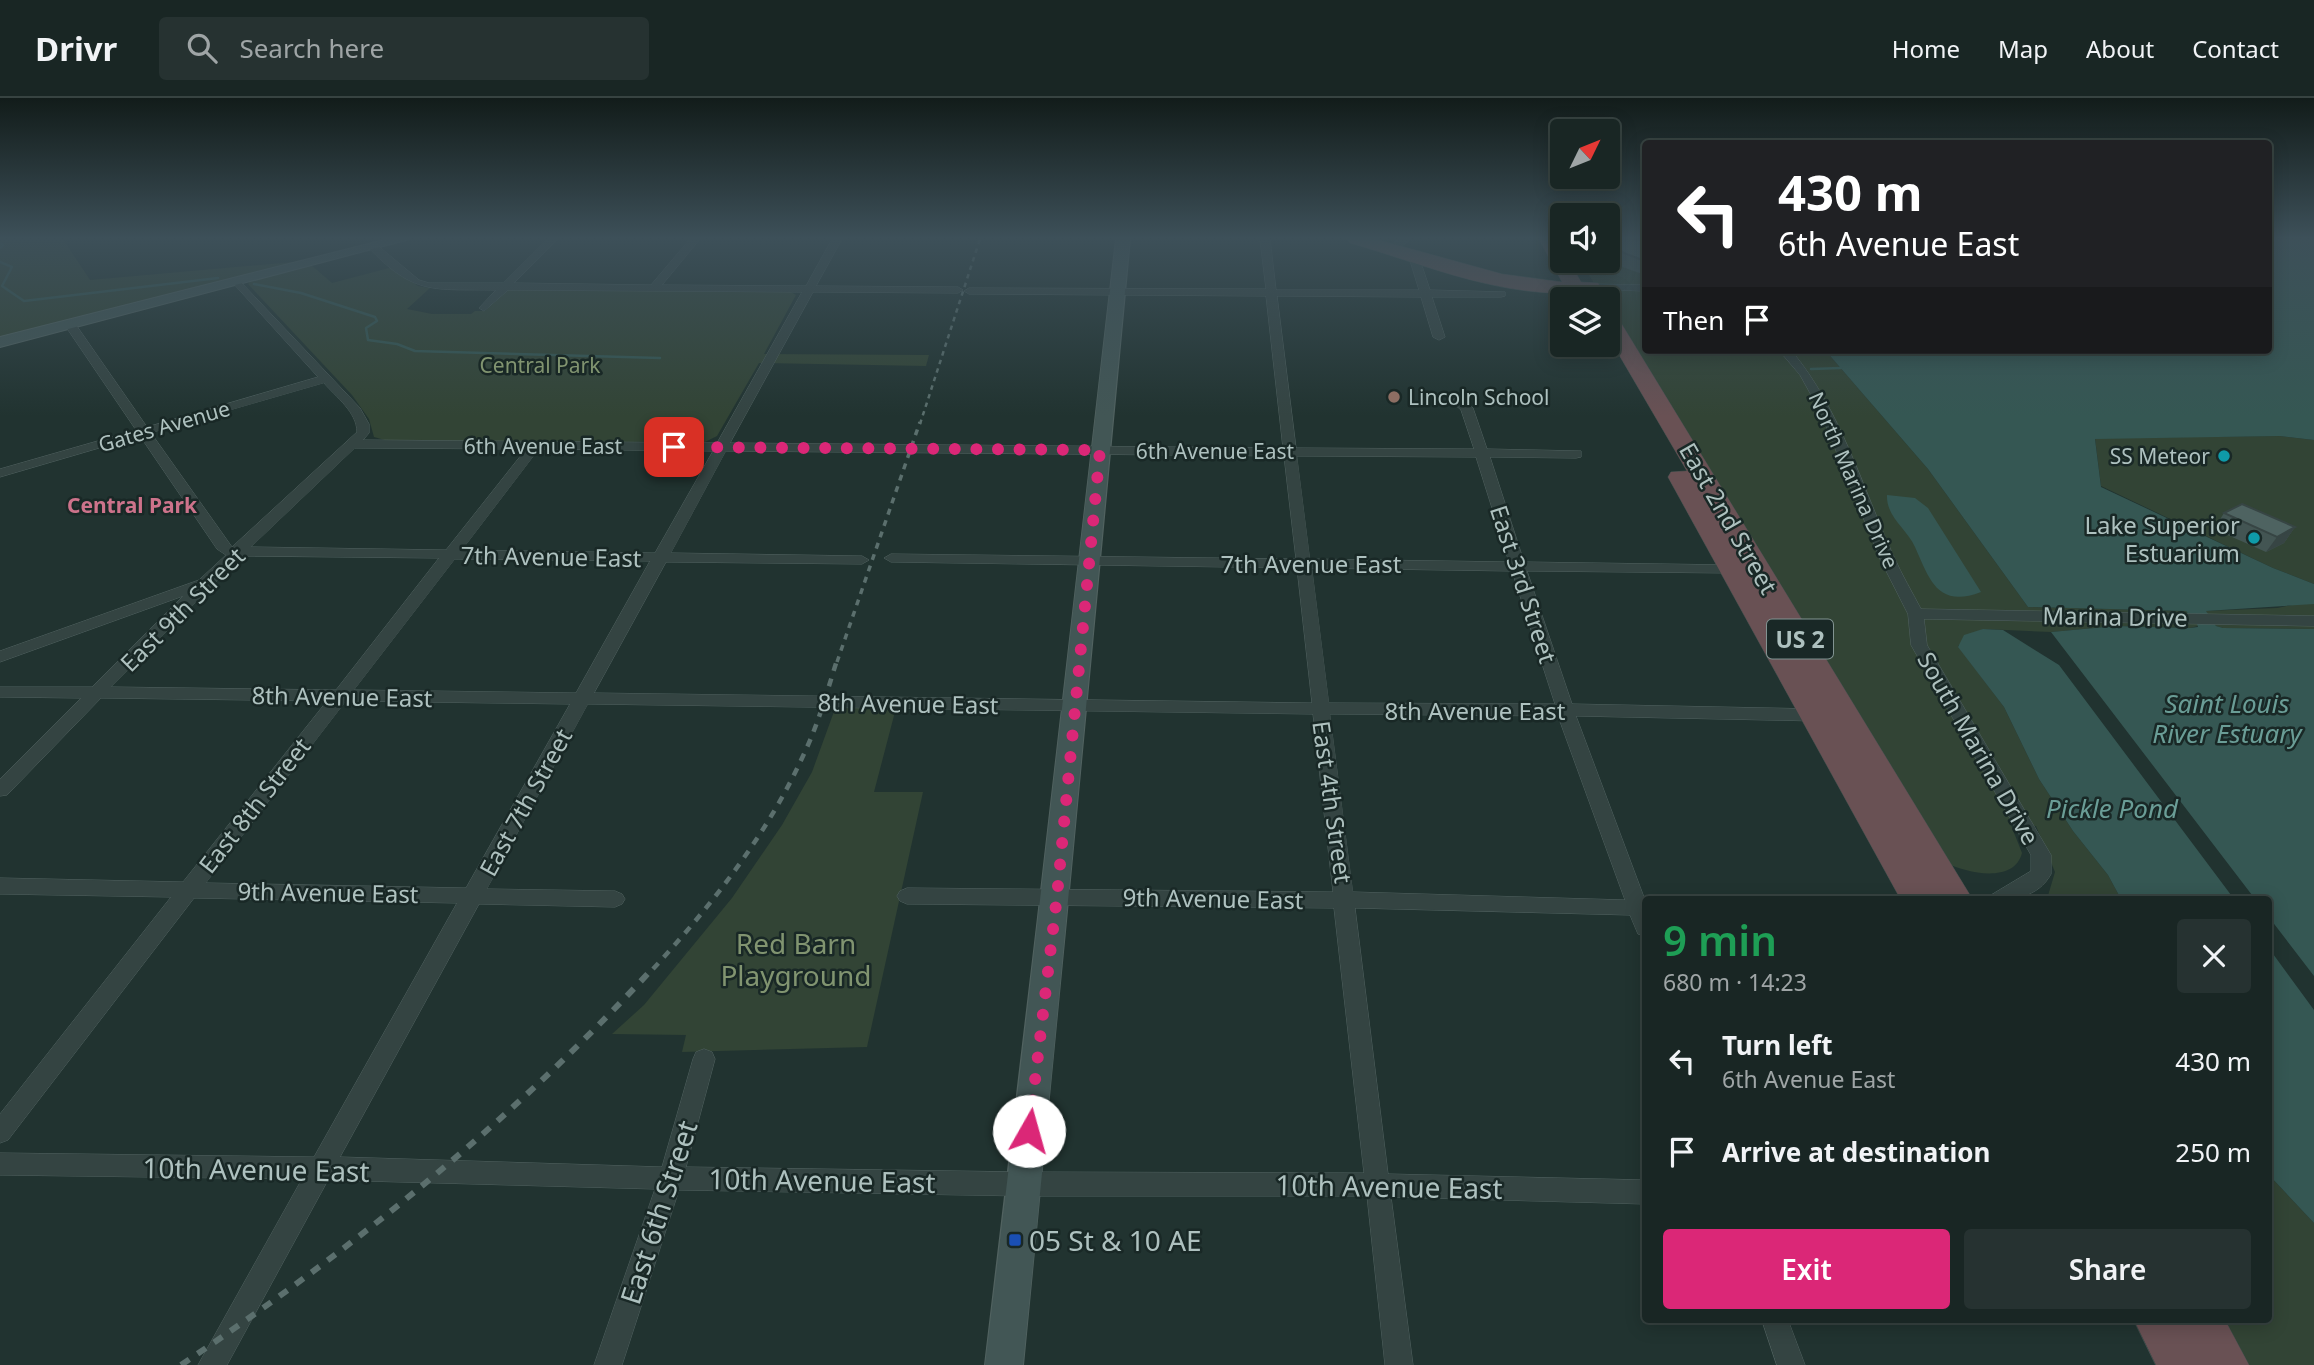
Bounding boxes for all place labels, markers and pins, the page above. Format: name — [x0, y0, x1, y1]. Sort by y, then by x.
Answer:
place label: Lincoln School — [1408, 383, 1549, 411]
marker: Lincoln School — [1386, 389, 1402, 405]
pin — [644, 417, 704, 477]
place label: SS Meteor — [2110, 442, 2210, 470]
marker: SS Meteor — [2216, 448, 2232, 464]
place label: Lake Superior Estuarium — [2085, 508, 2240, 569]
marker: Lake Superior Estuarium — [2246, 530, 2262, 546]
place label: 05 St & 10 AE — [1029, 1221, 1202, 1259]
marker: 05 St & 10 AE — [1007, 1232, 1023, 1248]

